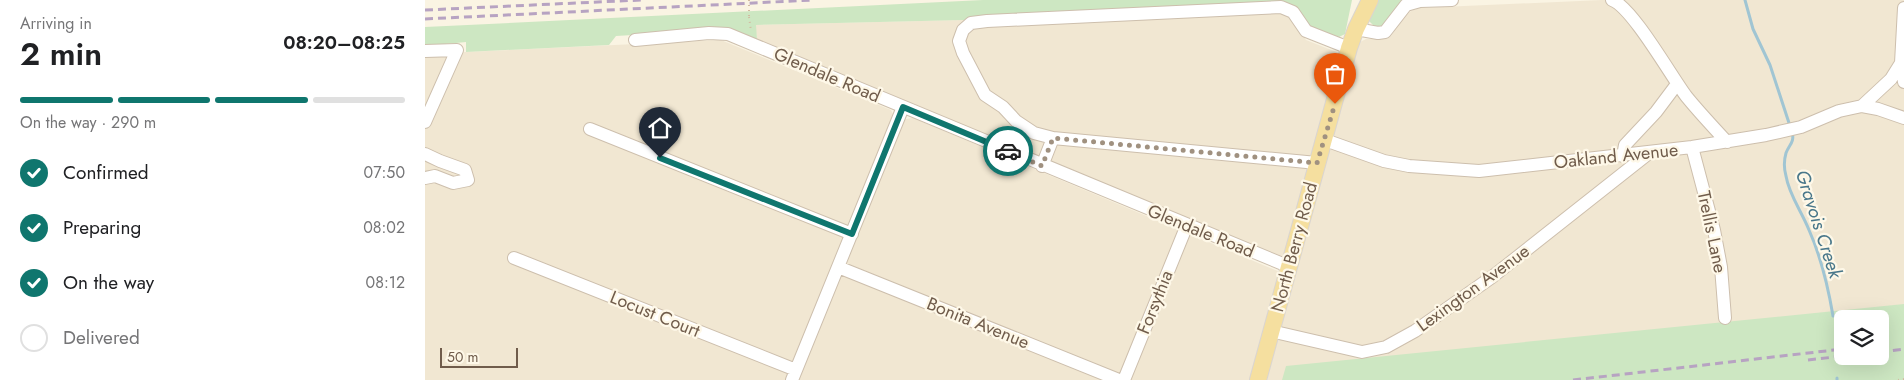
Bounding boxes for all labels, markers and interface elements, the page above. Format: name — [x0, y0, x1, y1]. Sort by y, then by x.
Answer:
text: Arriving in — [20, 12, 92, 35]
text: 08:20–08:25 — [283, 29, 405, 56]
text: 2 min — [20, 31, 102, 77]
street label: Glendale Road — [770, 41, 884, 109]
pin — [1314, 53, 1356, 104]
icon: bag — [1321, 60, 1349, 88]
pin — [639, 107, 681, 158]
text: On the way · 290 m — [20, 111, 156, 134]
icon: home — [646, 114, 674, 142]
courier — [983, 126, 1033, 176]
icon: car — [994, 137, 1022, 165]
street label: Oakland Avenue — [1553, 137, 1679, 175]
icon: check — [20, 159, 48, 187]
text: Confirmed — [63, 159, 149, 186]
text: 07:50 — [364, 161, 405, 184]
water label: Gravois Creek — [1789, 166, 1850, 283]
street label: North Berry Road — [1264, 179, 1324, 315]
street label: Trellis Lane — [1691, 189, 1733, 275]
street label: Glendale Road — [1144, 198, 1258, 264]
icon: check — [20, 214, 48, 242]
text: Preparing — [63, 214, 141, 241]
text: 08:02 — [363, 216, 405, 239]
street label: Lexington Avenue — [1411, 238, 1535, 338]
street label: Forsythia — [1130, 266, 1180, 338]
icon: check — [20, 269, 48, 297]
text: On the way — [63, 269, 154, 296]
text: 08:12 — [366, 271, 405, 294]
street label: Locust Court — [606, 284, 705, 344]
street label: Bonita Avenue — [923, 291, 1033, 355]
map controls — [1834, 310, 1889, 365]
button: layers — [1834, 310, 1889, 365]
text: Delivered — [63, 324, 140, 351]
scale bar — [440, 345, 517, 368]
text: 50 m — [447, 347, 478, 367]

